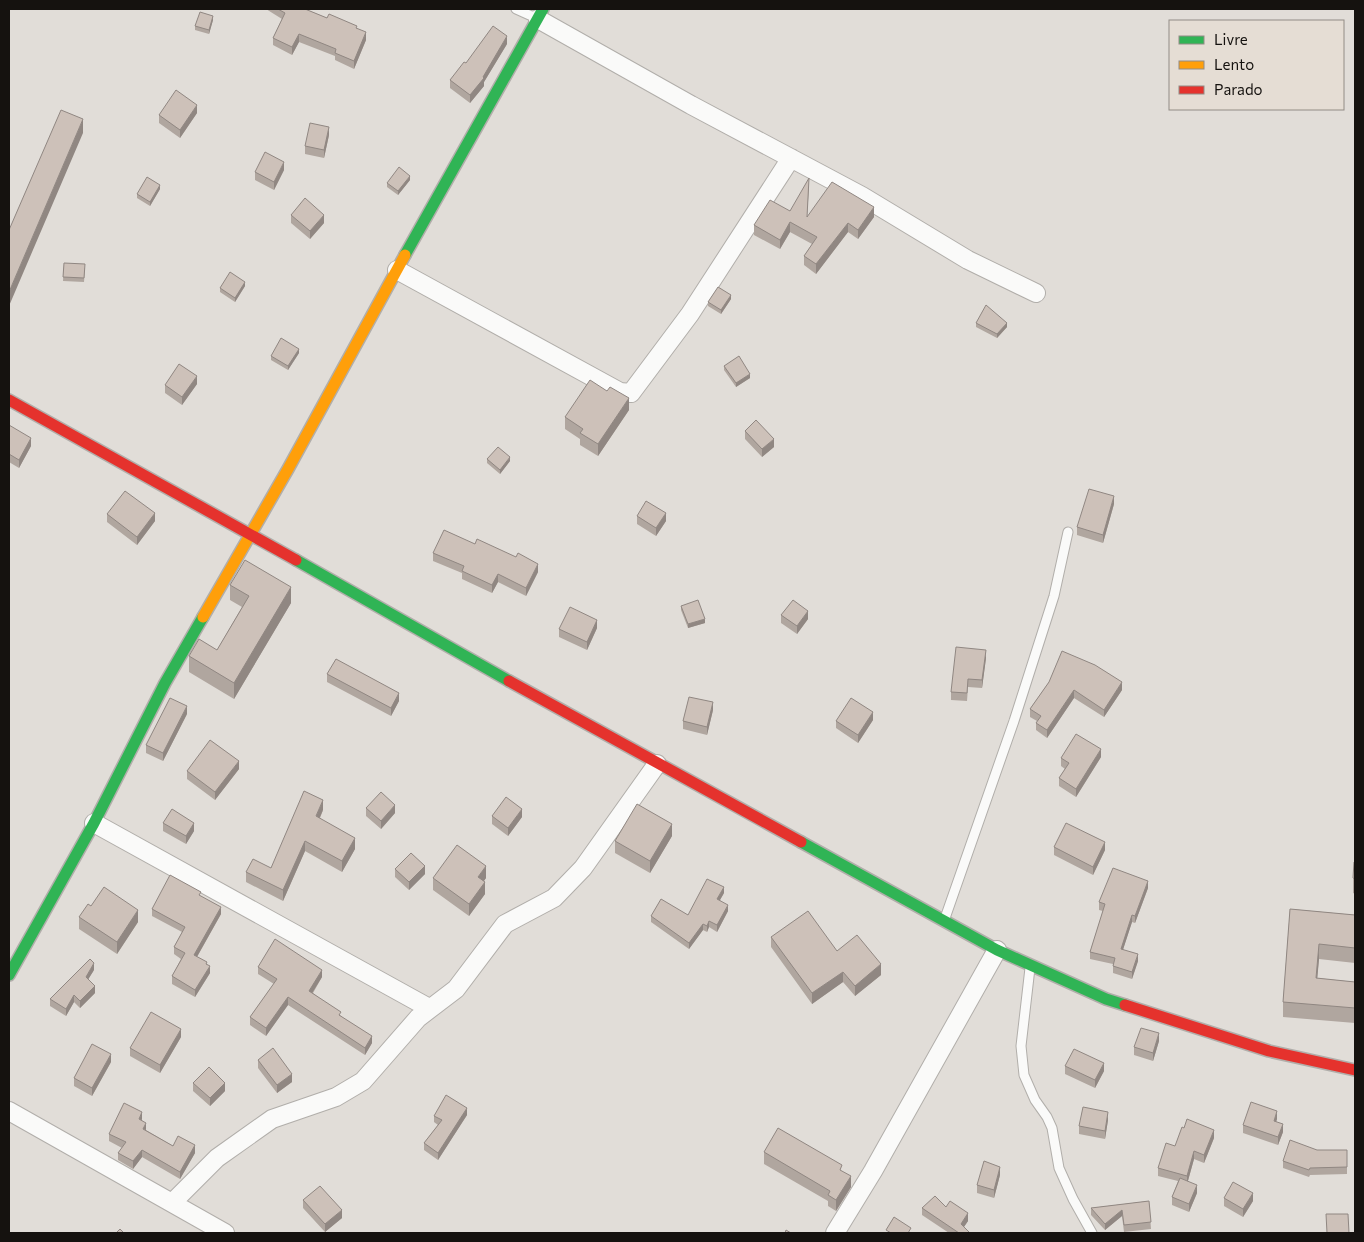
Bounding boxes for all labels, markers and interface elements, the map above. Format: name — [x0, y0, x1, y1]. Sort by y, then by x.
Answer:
legend — [1169, 20, 1344, 110]
text: Livre — [1214, 30, 1248, 48]
text: Lento — [1214, 55, 1254, 73]
text: Parado — [1214, 80, 1263, 98]

